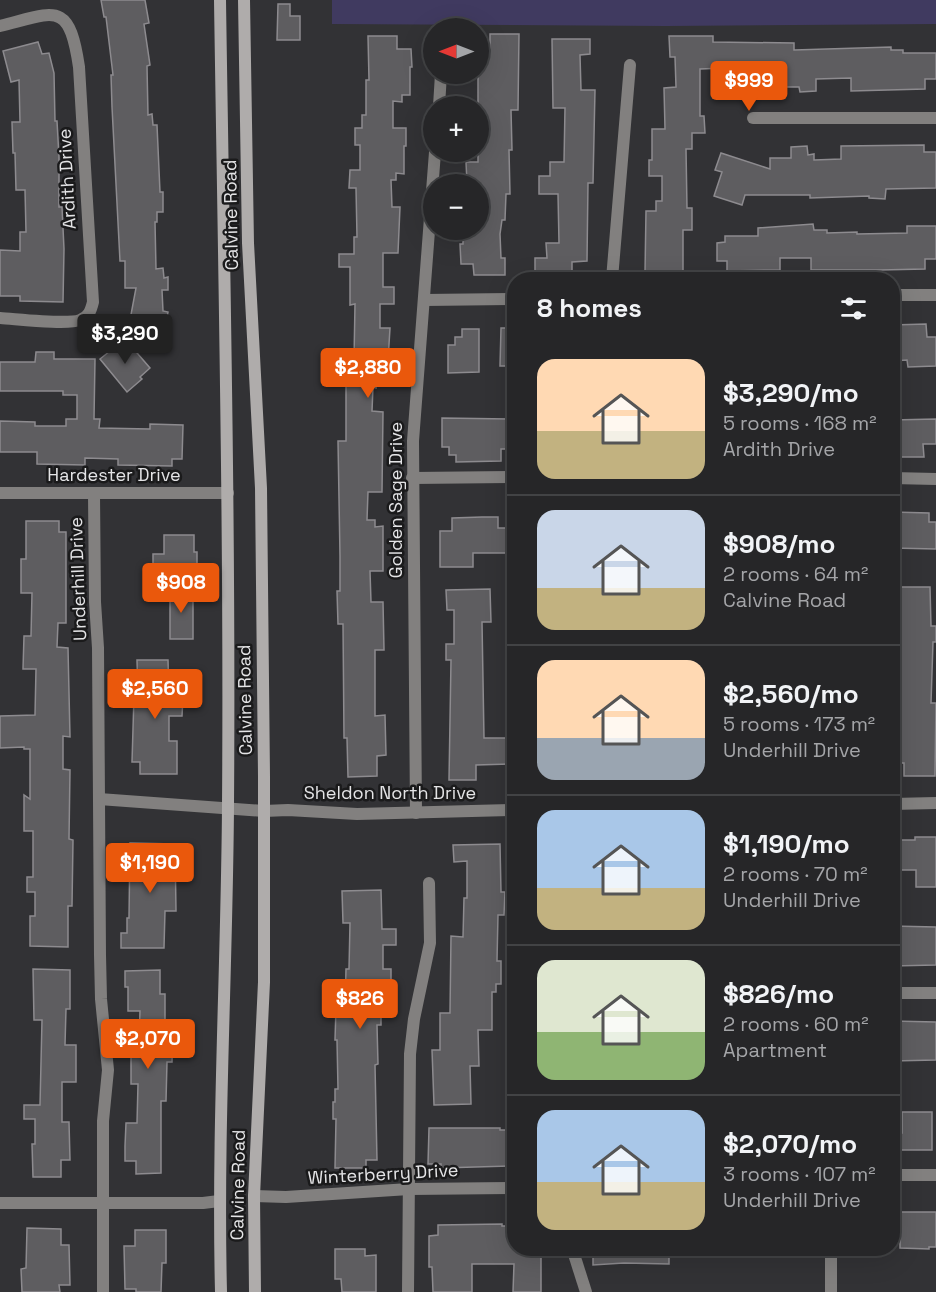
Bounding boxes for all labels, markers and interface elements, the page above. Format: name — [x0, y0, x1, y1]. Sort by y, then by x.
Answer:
north arrow — [423, 18, 489, 84]
map controls — [423, 18, 489, 240]
pin: $999 — [713, 61, 785, 112]
text: $999 — [724, 67, 774, 93]
button: + — [423, 96, 489, 162]
street label: Ardith Drive — [52, 128, 81, 230]
street label: Calvine Road — [218, 159, 243, 271]
button: − — [423, 174, 489, 240]
text: 8 homes — [537, 291, 642, 325]
icon: filters — [837, 292, 870, 325]
pin: $3,290 — [76, 314, 174, 365]
text: $3,290 — [91, 320, 159, 346]
pin: $2,880 — [319, 348, 417, 399]
text: $2,880 — [335, 354, 401, 380]
text: $3,290/mo — [723, 376, 859, 410]
icon: home — [585, 383, 657, 455]
text: 5 rooms · 168 m² — [723, 410, 877, 436]
street label: Golden Sage Drive — [384, 422, 407, 578]
text: Ardith Drive — [723, 436, 835, 462]
street label: Hardester Drive — [47, 463, 181, 486]
street label: Underhill Drive — [64, 517, 91, 641]
text: $908/mo — [723, 527, 835, 561]
icon: home — [585, 534, 657, 606]
text: 2 rooms · 64 m² — [723, 561, 868, 587]
pin: $908 — [145, 563, 217, 614]
text: $908 — [156, 569, 206, 595]
text: Calvine Road — [723, 587, 846, 613]
street label: Calvine Road — [232, 644, 257, 756]
pin: $2,560 — [106, 669, 204, 720]
text: $2,560 — [121, 675, 189, 701]
text: $2,560/mo — [723, 677, 859, 711]
icon: home — [585, 684, 657, 756]
text: 5 rooms · 173 m² — [723, 711, 875, 737]
text: Underhill Drive — [723, 737, 861, 763]
street label: Sheldon North Drive — [304, 781, 476, 804]
text: $1,190/mo — [723, 827, 850, 861]
icon: home — [585, 834, 657, 906]
pin: $1,190 — [101, 843, 199, 894]
text: $1,190 — [120, 849, 180, 875]
text: 2 rooms · 70 m² — [723, 861, 867, 887]
text: Underhill Drive — [723, 887, 861, 913]
text: $826/mo — [723, 977, 834, 1011]
pin: $826 — [324, 979, 396, 1030]
icon: home — [585, 984, 657, 1056]
text: $826 — [336, 985, 384, 1011]
text: 2 rooms · 60 m² — [723, 1011, 869, 1037]
pin: $2,070 — [99, 1019, 197, 1070]
text: $2,070 — [115, 1025, 181, 1051]
text: Apartment — [723, 1037, 827, 1063]
text: $2,070/mo — [723, 1127, 857, 1161]
street label: Calvine Road — [225, 1129, 250, 1241]
icon: home — [585, 1134, 657, 1206]
street label: Winterberry Drive — [307, 1158, 459, 1189]
text: 3 rooms · 107 m² — [723, 1161, 876, 1187]
text: Underhill Drive — [723, 1187, 861, 1213]

